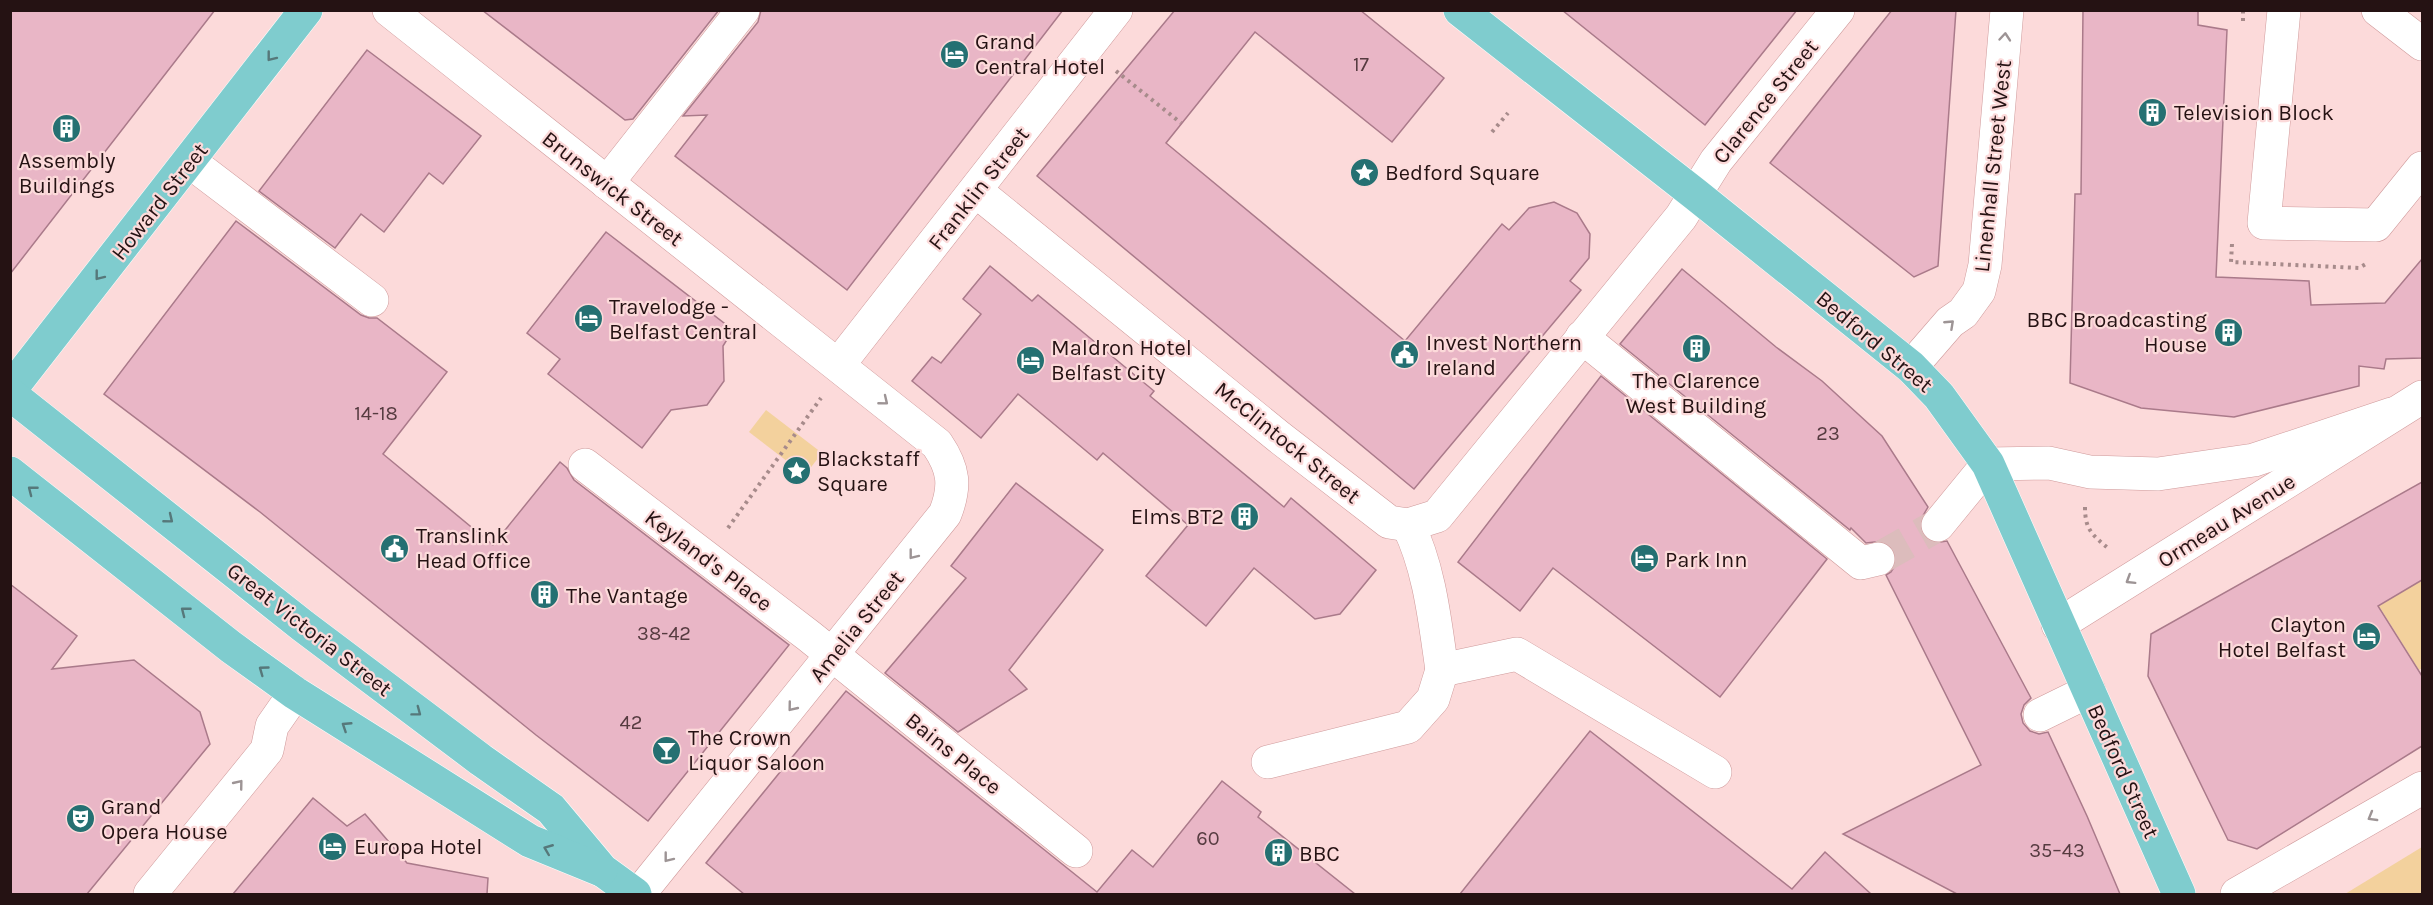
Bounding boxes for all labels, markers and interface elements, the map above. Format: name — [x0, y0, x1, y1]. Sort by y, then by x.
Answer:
place label: Grand Central Hotel — [975, 29, 1105, 80]
one-way arrow — [1998, 32, 2011, 41]
street label: Clarence Street — [1708, 34, 1824, 169]
hotel icon: Grand Central Hotel — [938, 38, 970, 70]
one-way arrow — [267, 50, 278, 61]
house number: 17 — [1353, 53, 1370, 76]
street label: Linenhall Street West — [1969, 59, 2017, 274]
building icon: Television Block — [2137, 96, 2169, 128]
place label: Television Block — [2174, 100, 2334, 126]
building icon: Assembly Buildings — [51, 112, 83, 144]
street label: Franklin Street — [923, 122, 1035, 255]
street label: Brunswick Street — [537, 126, 688, 252]
street label: Howard Street — [106, 138, 214, 265]
place label: Assembly Buildings — [18, 148, 116, 199]
place icon: Bedford Square — [1348, 156, 1380, 188]
place label: Bedford Square — [1385, 160, 1540, 186]
one-way arrow — [96, 270, 107, 281]
street label: Bedford Street — [1811, 285, 1938, 398]
place label: Travelodge - Belfast Central — [609, 294, 757, 345]
hotel icon: Travelodge - Belfast Central — [572, 303, 604, 335]
place label: BBC Broadcasting House — [2027, 307, 2208, 358]
building icon: BBC Broadcasting House — [2212, 316, 2244, 348]
one-way arrow — [1943, 320, 1954, 331]
place label: Invest Northern Ireland — [1426, 330, 1582, 381]
building icon: The Clarence West Building — [1680, 332, 1712, 364]
place label: Maldron Hotel Belfast City — [1051, 335, 1192, 386]
public building icon: Invest Northern Ireland — [1389, 339, 1421, 371]
hotel icon: Maldron Hotel Belfast City — [1014, 344, 1046, 376]
place label: The Clarence West Building — [1626, 368, 1767, 419]
street label: McClintock Street — [1210, 376, 1365, 509]
one-way arrow — [877, 394, 888, 405]
house number: 14-18 — [354, 402, 398, 425]
house number: 23 — [1816, 422, 1840, 445]
place label: Blackstaff Square — [817, 446, 920, 497]
place icon: Blackstaff Square — [780, 455, 812, 487]
street label: Ormeau Avenue — [2153, 468, 2300, 573]
one-way arrow — [28, 487, 39, 498]
building icon: Elms BT2 — [1229, 500, 1261, 532]
place label: Elms BT2 — [1131, 504, 1224, 530]
street label: Keyland's Place — [640, 505, 777, 617]
one-way arrow — [162, 511, 173, 522]
place label: Translink Head Office — [416, 523, 531, 574]
public building icon: Translink Head Office — [379, 532, 411, 564]
hotel icon: Park Inn — [1628, 543, 1660, 575]
place label: Park Inn — [1665, 547, 1748, 573]
one-way arrow — [910, 548, 921, 559]
street label: Great Victoria Street — [222, 557, 397, 702]
street label: Amelia Street — [804, 566, 909, 687]
one-way arrow — [2126, 573, 2136, 585]
building icon: The Vantage — [529, 579, 561, 611]
place label: The Vantage — [566, 583, 688, 609]
one-way arrow — [181, 607, 192, 618]
place label: Clayton Hotel Belfast — [2218, 612, 2346, 663]
hotel icon: Clayton Hotel Belfast — [2351, 621, 2383, 653]
house number: 38-42 — [637, 622, 691, 645]
one-way arrow — [259, 666, 270, 677]
one-way arrow — [788, 700, 799, 711]
street label: Bedford Street — [2082, 700, 2164, 843]
one-way arrow — [410, 704, 421, 715]
street label: Bains Place — [900, 707, 1006, 800]
house number: 42 — [620, 711, 642, 734]
one-way arrow — [342, 721, 352, 733]
place label: The Crown Liquor Saloon — [688, 725, 825, 776]
bar icon: The Crown Liquor Saloon — [651, 734, 683, 766]
one-way arrow — [232, 780, 243, 791]
place label: Grand Opera House — [101, 794, 228, 845]
theatre icon: Grand Opera House — [64, 803, 96, 835]
one-way arrow — [2368, 810, 2378, 821]
house number: 60 — [1196, 827, 1220, 850]
hotel icon: Europa Hotel — [317, 830, 349, 862]
place label: Europa Hotel — [354, 834, 482, 860]
building icon: BBC — [1262, 837, 1294, 869]
house number: 35–43 — [2029, 839, 2085, 862]
place label: BBC — [1299, 841, 1340, 867]
one-way arrow — [543, 843, 554, 856]
one-way arrow — [665, 851, 676, 862]

